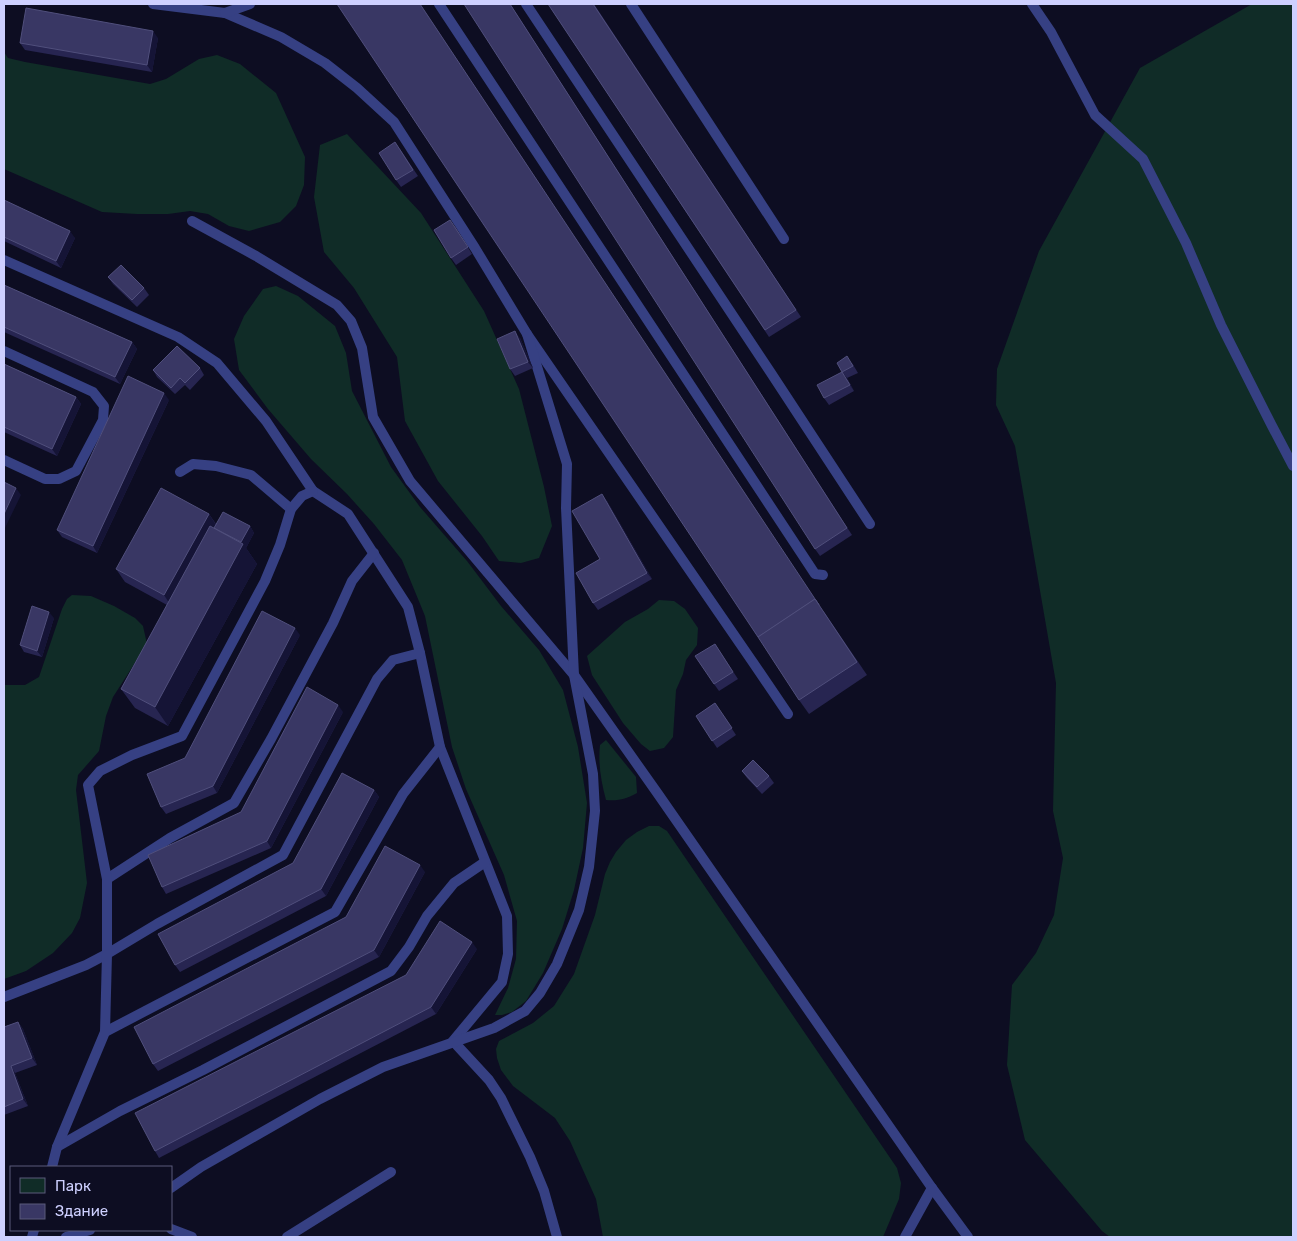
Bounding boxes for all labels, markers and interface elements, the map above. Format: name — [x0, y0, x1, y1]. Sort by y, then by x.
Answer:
legend — [10, 1166, 172, 1231]
text: Парк — [55, 1177, 91, 1195]
text: Здание — [55, 1202, 108, 1220]

